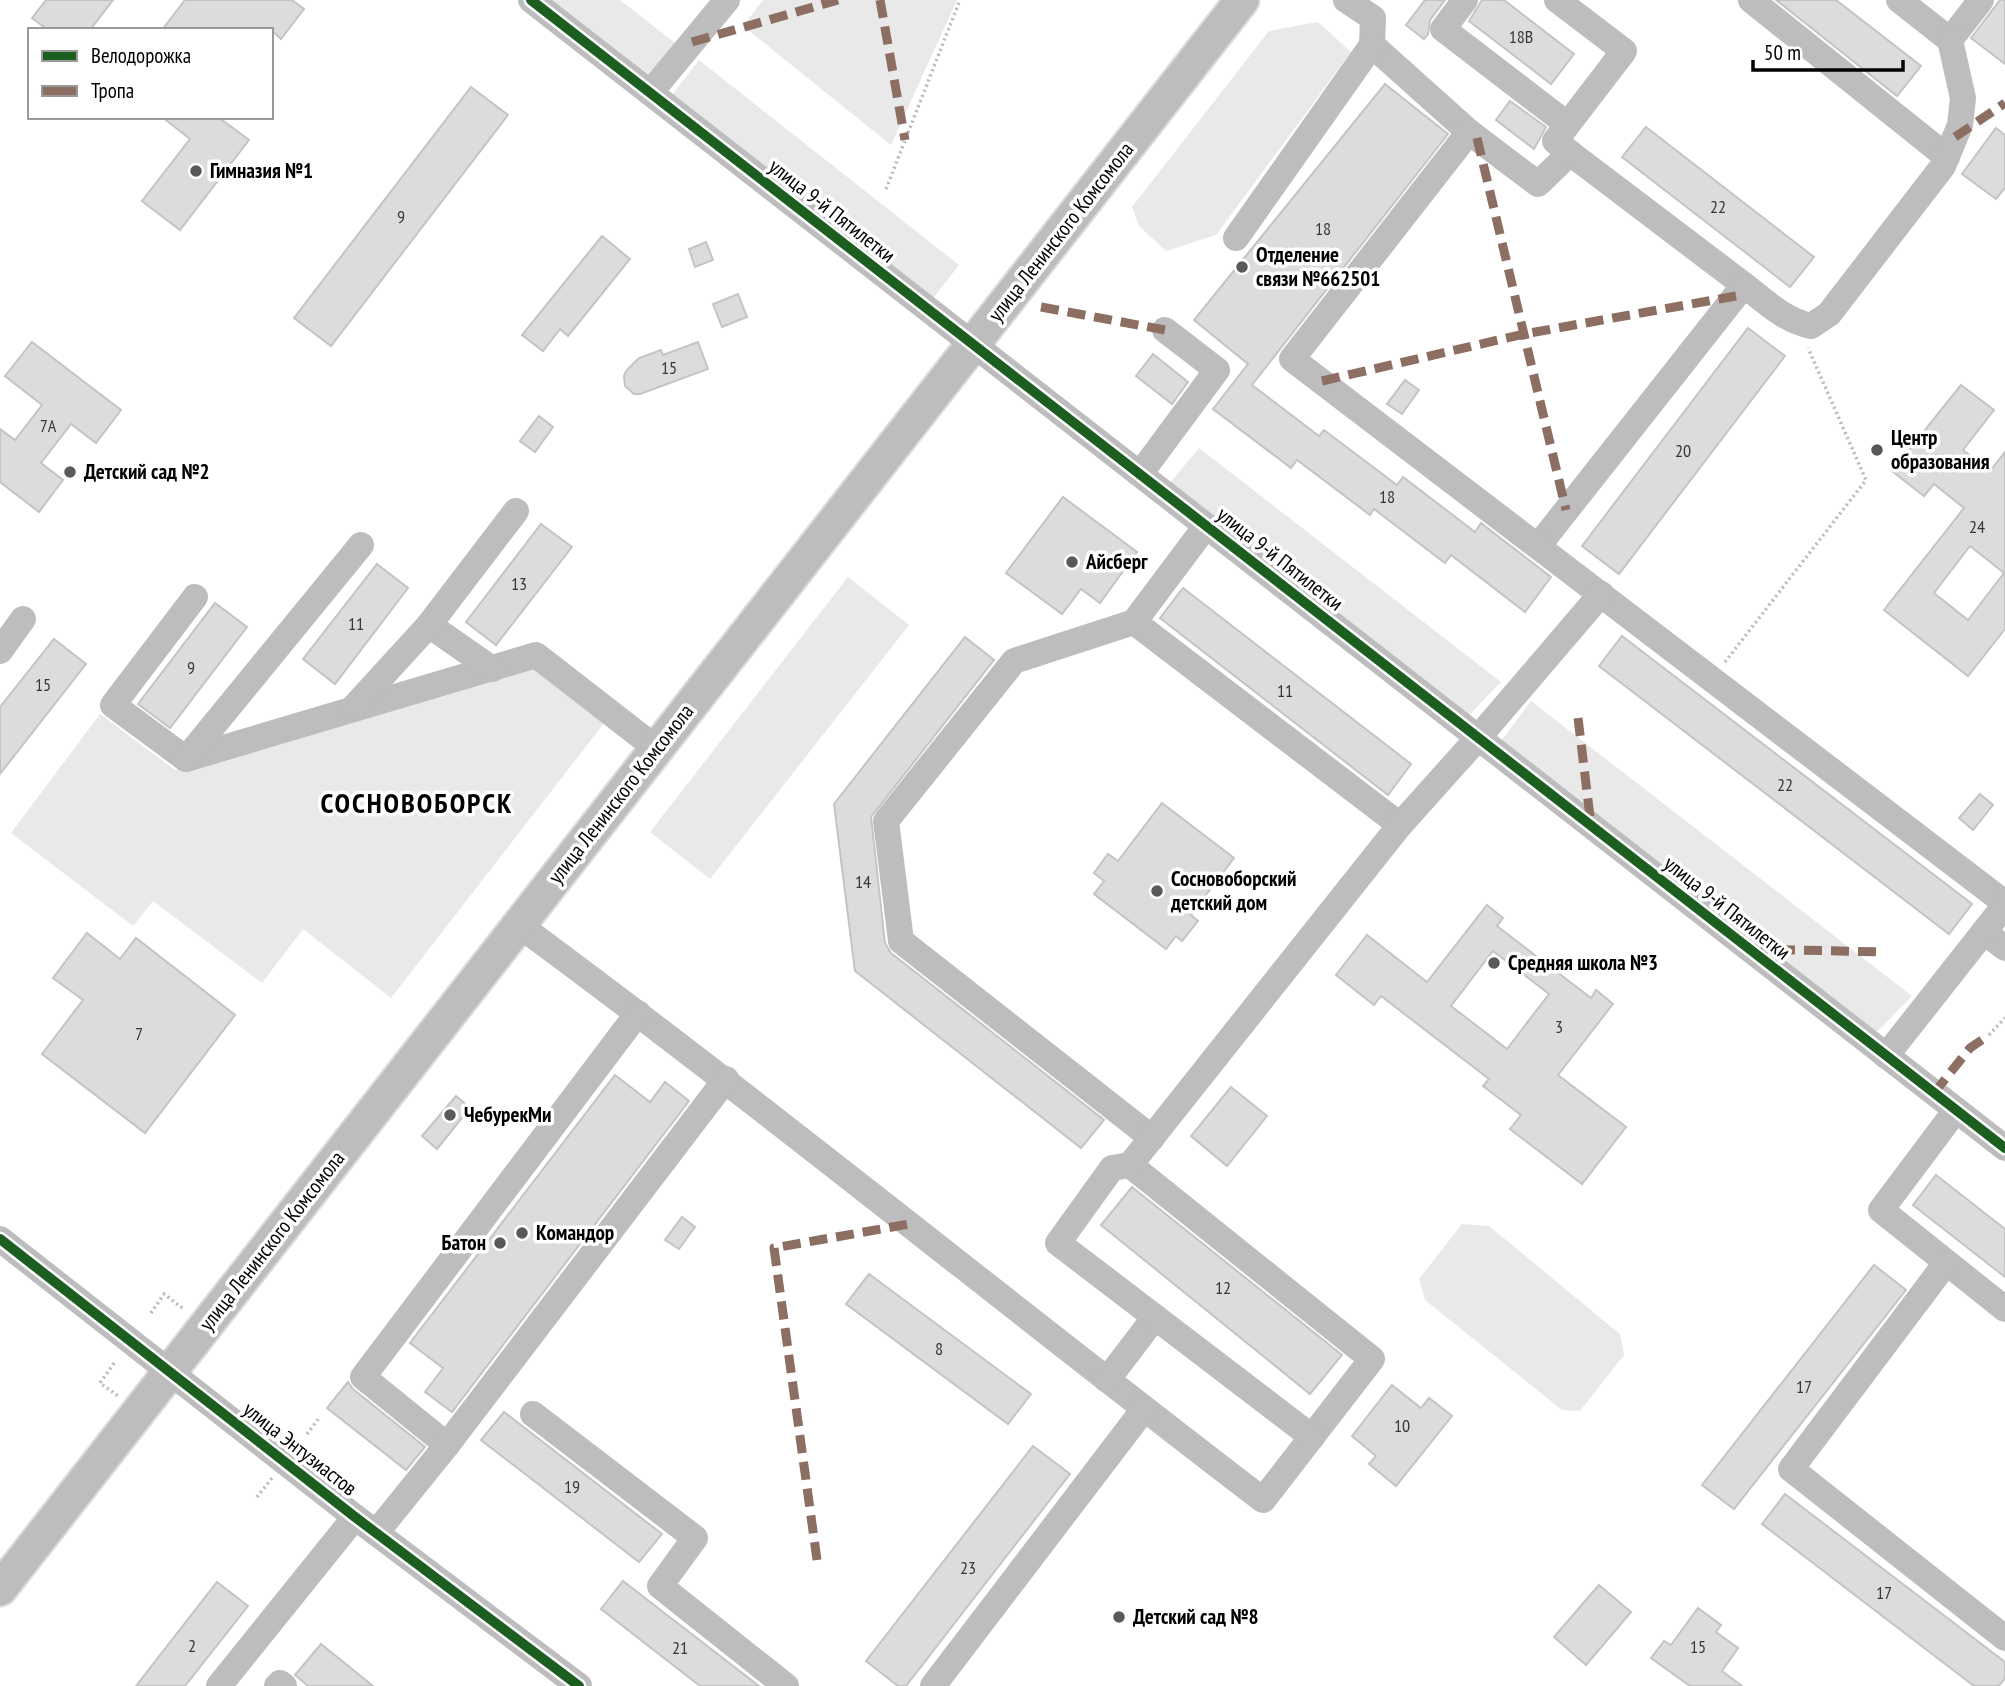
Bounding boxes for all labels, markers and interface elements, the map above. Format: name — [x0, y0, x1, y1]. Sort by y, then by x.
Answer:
house number: 18В — [1509, 25, 1533, 48]
legend — [28, 28, 273, 119]
scale bar — [1753, 28, 1904, 72]
text: 50 m — [1764, 39, 1801, 66]
text: Велодорожка — [91, 42, 191, 69]
text: Тропа — [91, 77, 134, 104]
street label: улица Ленинского Комсомола — [982, 136, 1139, 327]
street label: улица 9-й Пятилетки — [764, 153, 901, 268]
place label: Гимназия №1 — [210, 157, 313, 184]
marker: Гимназия №1 — [188, 163, 204, 179]
house number: 22 — [1710, 195, 1726, 218]
house number: 9 — [397, 205, 405, 228]
house number: 18 — [1315, 217, 1331, 240]
place label: Отделение связи №662501 — [1256, 241, 1380, 292]
marker: Отделение связи №662501 — [1234, 259, 1250, 275]
house number: 15 — [661, 356, 677, 379]
house number: 7А — [40, 414, 57, 437]
place label: Центр образования — [1891, 424, 1990, 475]
house number: 20 — [1675, 439, 1691, 462]
marker: Центр образования — [1869, 442, 1885, 458]
place label: Детский сад №2 — [84, 458, 209, 485]
marker: Детский сад №2 — [62, 464, 78, 480]
house number: 18 — [1379, 485, 1395, 508]
street label: улица 9-й Пятилетки — [1212, 501, 1349, 616]
house number: 24 — [1969, 515, 1985, 538]
place label: Айсберг — [1085, 548, 1148, 575]
marker: Айсберг — [1064, 554, 1080, 570]
house number: 13 — [511, 572, 527, 595]
house number: 11 — [348, 612, 364, 635]
house number: 9 — [187, 656, 195, 679]
house number: 15 — [35, 673, 51, 696]
house number: 11 — [1277, 679, 1293, 702]
street label: улица Ленинского Комсомола — [542, 698, 699, 889]
house number: 22 — [1777, 773, 1793, 796]
district label: СОСНОВОБОРСК — [320, 784, 514, 821]
street label: улица 9-й Пятилетки — [1659, 850, 1796, 965]
place label: Сосновоборский детский дом — [1170, 865, 1296, 916]
house number: 14 — [855, 870, 871, 893]
marker: Сосновоборский детский дом — [1149, 883, 1165, 899]
place label: Средняя школа №3 — [1508, 949, 1658, 976]
marker: Средняя школа №3 — [1486, 955, 1502, 971]
house number: 3 — [1555, 1015, 1563, 1038]
house number: 7 — [135, 1022, 143, 1045]
place label: ЧебурекМи — [464, 1101, 551, 1128]
marker: ЧебурекМи — [442, 1107, 458, 1123]
street label: улица Ленинского Комсомола — [193, 1145, 350, 1336]
place label: Командор — [536, 1219, 614, 1246]
marker: Командор — [514, 1225, 530, 1241]
place label: Батон — [442, 1229, 486, 1256]
marker: Батон — [492, 1235, 508, 1251]
house number: 12 — [1215, 1276, 1231, 1299]
house number: 8 — [935, 1337, 943, 1360]
house number: 17 — [1796, 1375, 1812, 1398]
street label: улица Энтузиастов — [238, 1396, 363, 1502]
house number: 10 — [1394, 1414, 1410, 1437]
house number: 19 — [564, 1475, 580, 1498]
house number: 23 — [960, 1556, 976, 1579]
house number: 17 — [1876, 1581, 1892, 1604]
place label: Детский сад №8 — [1133, 1603, 1258, 1630]
marker: Детский сад №8 — [1111, 1609, 1127, 1625]
house number: 2 — [188, 1634, 196, 1657]
house number: 15 — [1690, 1635, 1706, 1658]
house number: 21 — [672, 1636, 688, 1659]

